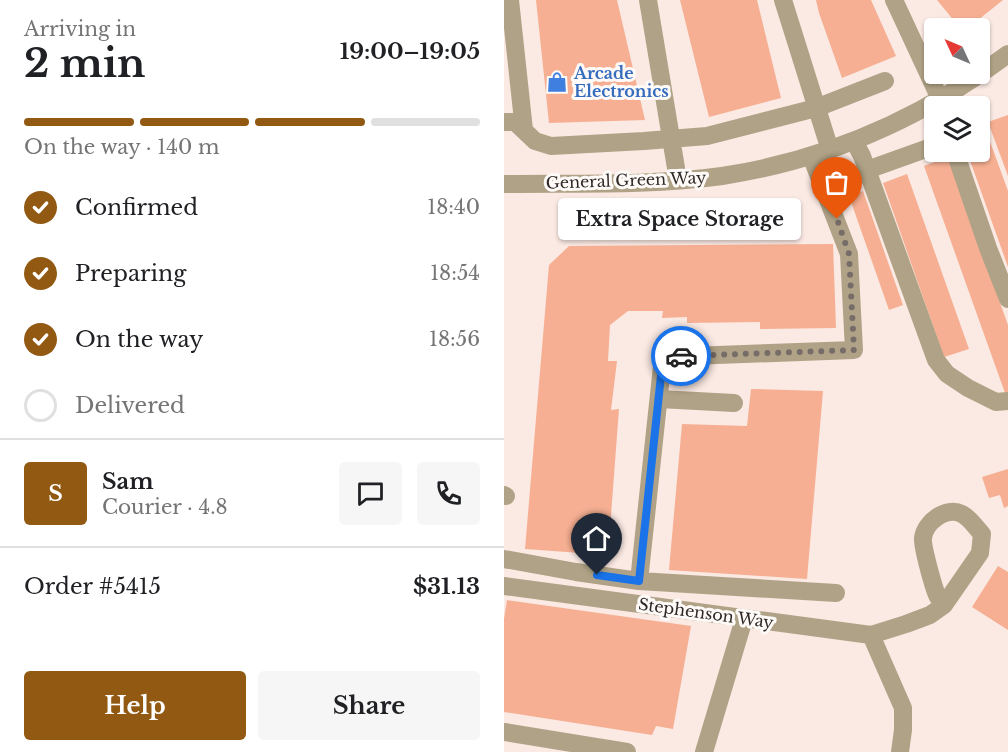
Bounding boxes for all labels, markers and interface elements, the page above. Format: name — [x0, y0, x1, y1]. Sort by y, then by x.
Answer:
text: Arriving in — [24, 17, 136, 41]
north arrow — [924, 18, 990, 84]
map controls — [924, 18, 990, 162]
text: 19:00–19:05 — [340, 38, 480, 65]
text: 2 min — [24, 39, 145, 88]
place label: Arcade Electronics — [573, 63, 669, 101]
shop icon: Arcade Electronics — [545, 70, 569, 94]
button: layers — [924, 96, 990, 162]
text: On the way · 140 m — [24, 135, 219, 159]
pin — [811, 157, 862, 219]
icon: bag — [820, 166, 853, 199]
street label: General Green Way — [545, 167, 707, 193]
icon: check — [24, 191, 57, 224]
text: Confirmed — [75, 194, 198, 221]
text: 18:40 — [427, 195, 480, 219]
callout: Extra Space Storage — [558, 198, 801, 240]
text: Extra Space Storage — [575, 207, 784, 231]
icon: check — [24, 257, 57, 290]
text: Preparing — [75, 260, 186, 287]
text: 18:54 — [430, 261, 480, 285]
icon: check — [24, 323, 57, 356]
text: On the way — [75, 326, 203, 353]
courier — [651, 326, 711, 386]
text: 18:56 — [429, 327, 480, 351]
icon: car — [665, 340, 698, 373]
text: Delivered — [75, 392, 185, 419]
button: chat — [339, 462, 402, 525]
button: phone — [417, 462, 480, 525]
text: Sam — [102, 468, 154, 495]
text: S — [48, 480, 63, 507]
text: Courier · 4.8 — [102, 495, 228, 519]
pin — [571, 513, 622, 575]
icon: home — [580, 522, 613, 555]
text: Order #5415 — [24, 573, 161, 600]
text: $31.13 — [413, 573, 480, 600]
street label: Stephenson Way — [637, 594, 776, 633]
button: Help — [24, 671, 246, 740]
button: Share — [258, 671, 480, 740]

